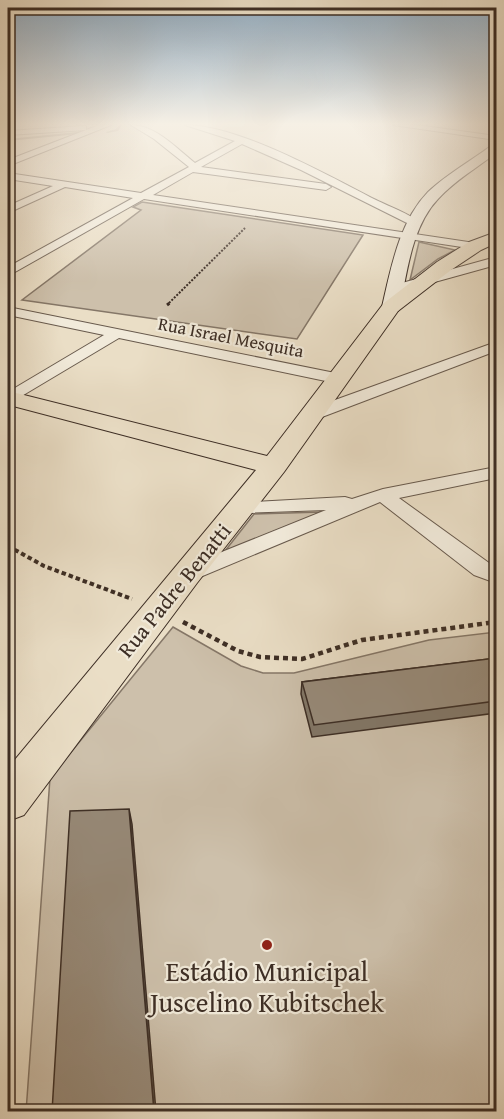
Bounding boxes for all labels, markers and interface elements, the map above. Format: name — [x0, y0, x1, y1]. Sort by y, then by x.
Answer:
street label: Rua Israel Mesquita — [156, 310, 307, 364]
street label: Rua Padre Benatti — [110, 516, 238, 664]
marker: Estádio Municipal Juscelino Kubitschek — [260, 938, 274, 952]
place label: Estádio Municipal Juscelino Kubitschek — [147, 951, 384, 1022]

